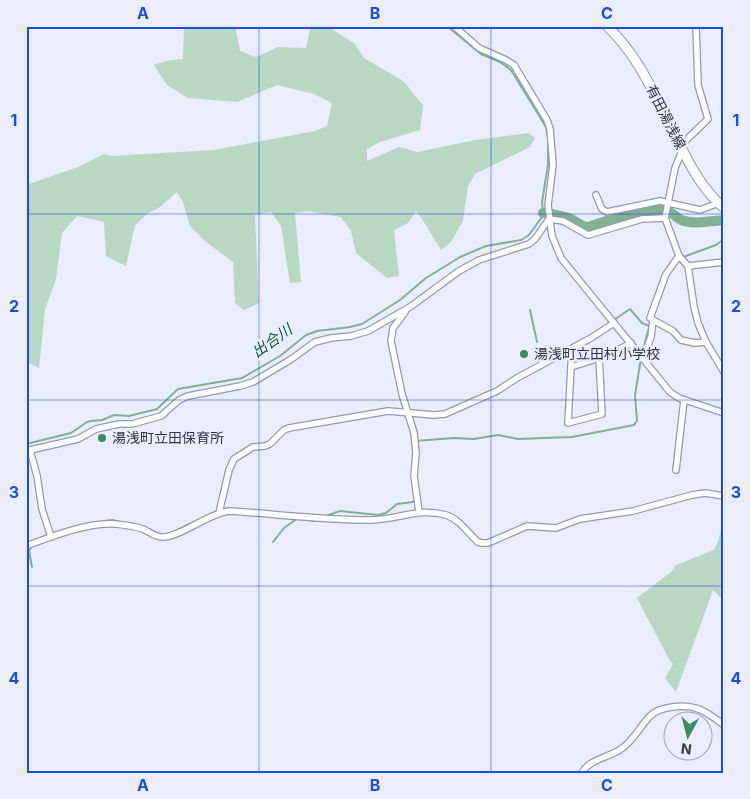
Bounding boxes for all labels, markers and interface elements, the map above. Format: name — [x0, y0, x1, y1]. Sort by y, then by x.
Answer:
text: A — [137, 3, 149, 23]
text: B — [370, 3, 380, 23]
text: C — [601, 3, 613, 23]
street label: 有田湯浅線 — [643, 82, 690, 152]
text: 1 — [11, 110, 17, 130]
text: 1 — [733, 110, 739, 130]
text: 2 — [9, 296, 19, 316]
text: 2 — [731, 296, 741, 316]
water label: 出合川 — [248, 319, 297, 361]
place label: 湯浅町立田村小学校 — [534, 345, 660, 362]
marker: 湯浅町立田村小学校 — [518, 348, 530, 360]
place label: 湯浅町立田保育所 — [112, 429, 224, 446]
marker: 湯浅町立田保育所 — [96, 432, 108, 444]
text: 3 — [9, 482, 19, 502]
text: 3 — [731, 482, 741, 502]
text: 4 — [9, 668, 20, 688]
text: 4 — [731, 668, 742, 688]
north arrow — [662, 712, 712, 762]
text: N — [680, 740, 693, 758]
text: A — [137, 775, 149, 795]
text: B — [370, 775, 380, 795]
text: C — [601, 775, 613, 795]

